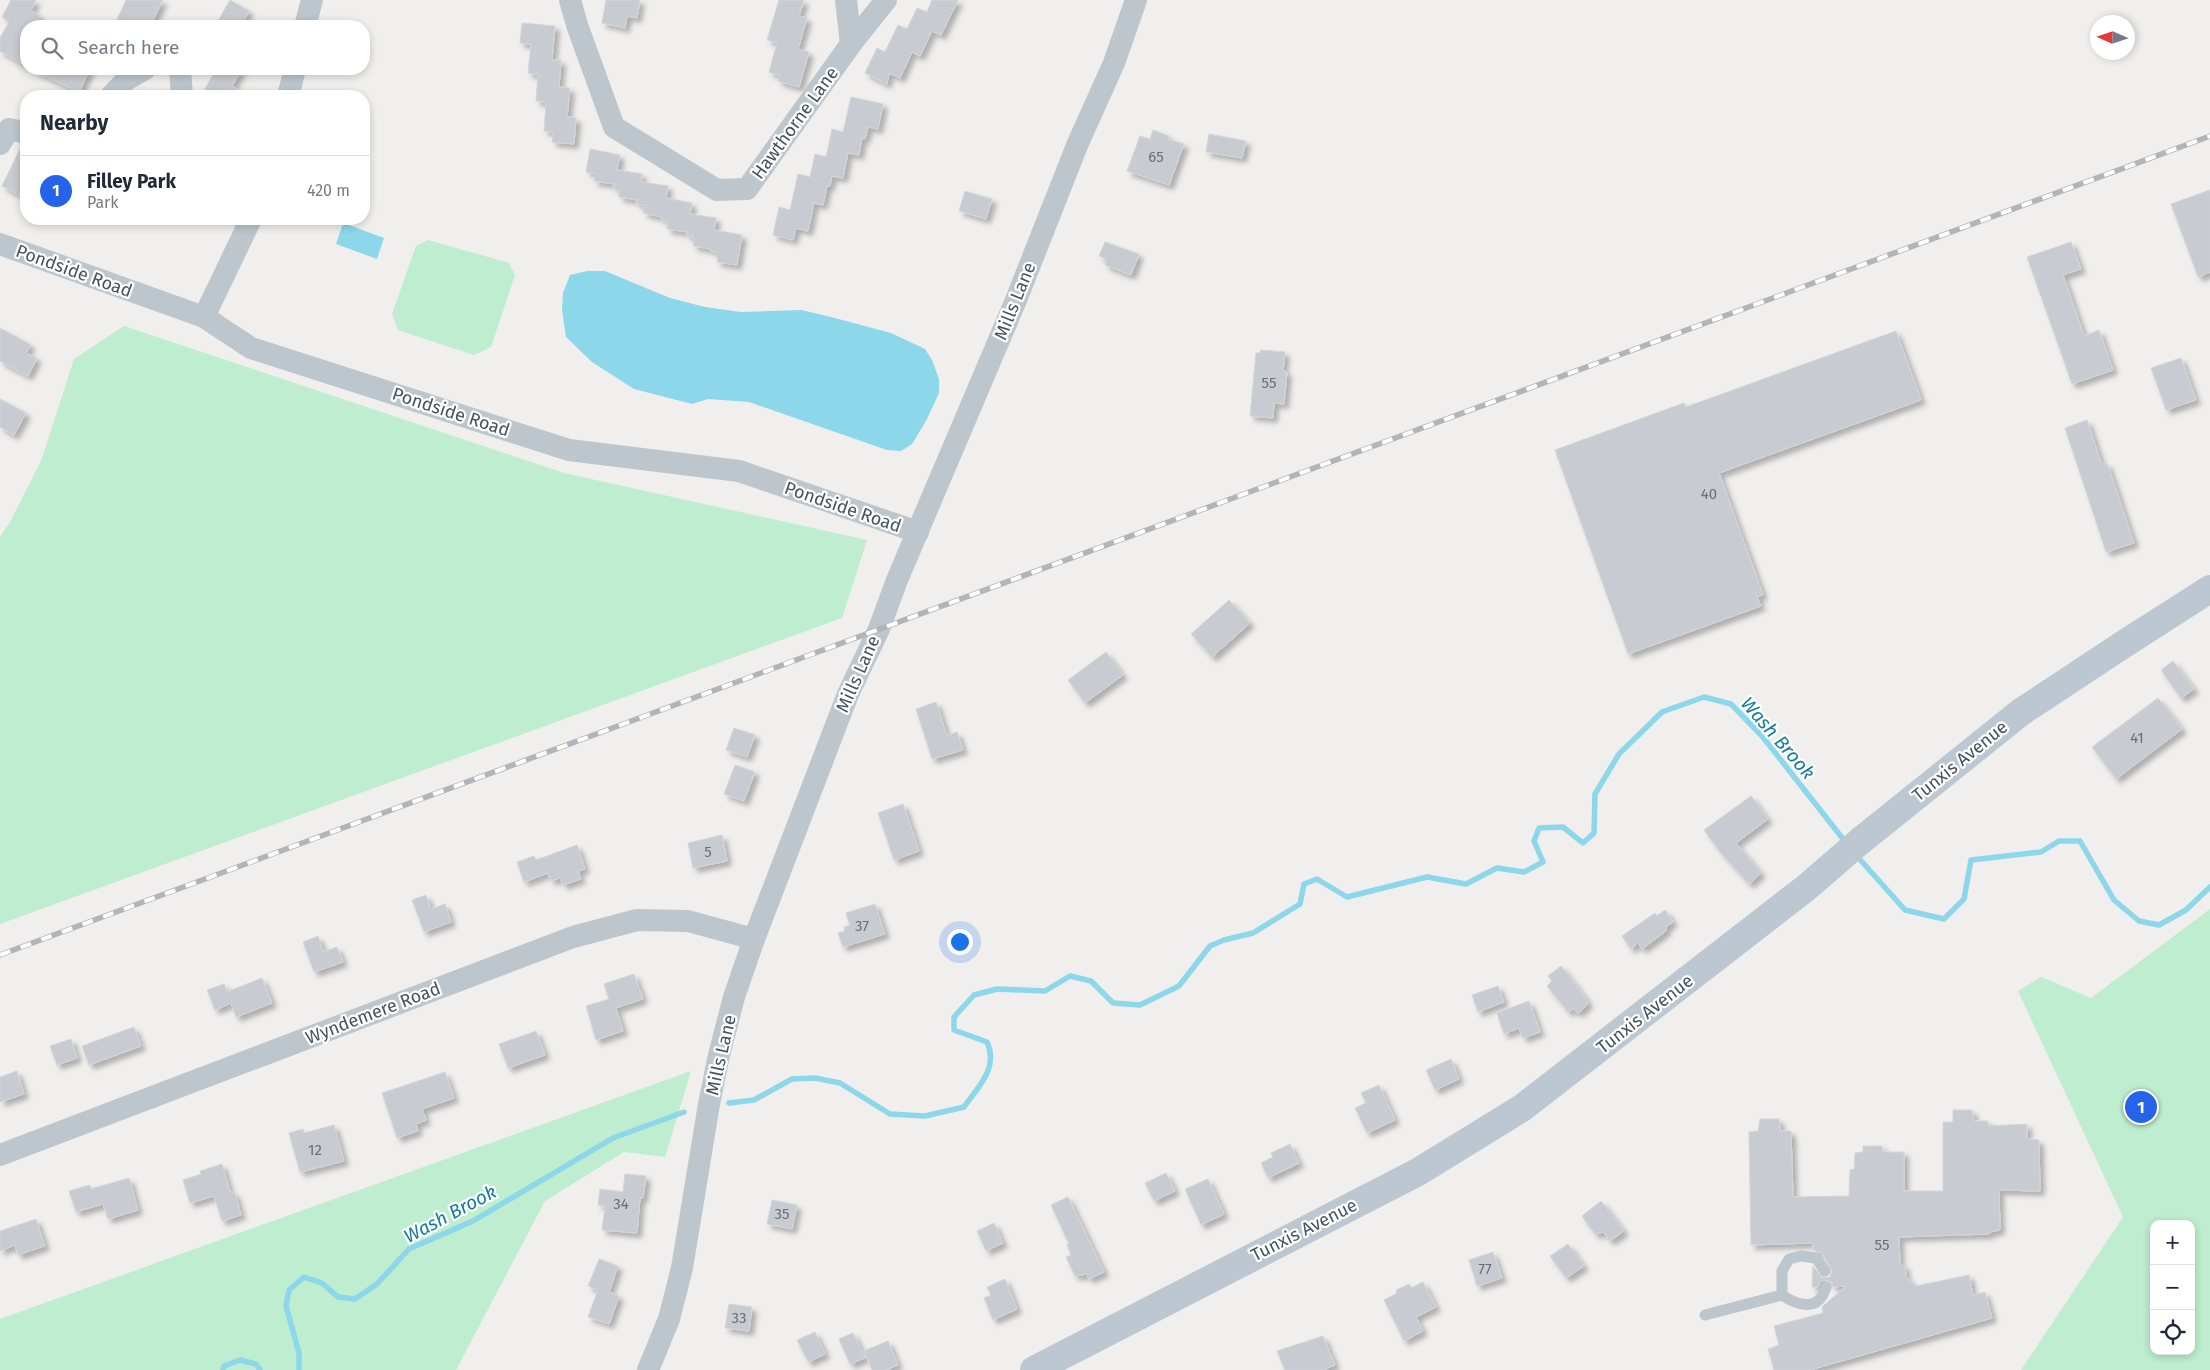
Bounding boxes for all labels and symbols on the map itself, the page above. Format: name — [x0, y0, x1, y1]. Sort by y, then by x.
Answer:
north arrow — [2090, 15, 2135, 60]
street label: Hawthorne Lane — [747, 63, 843, 183]
house number: 65 — [1148, 148, 1164, 166]
street label: Pondside Road — [13, 240, 135, 302]
street label: Mills Lane — [989, 259, 1041, 343]
house number: 55 — [1262, 374, 1276, 392]
street label: Pondside Road — [390, 383, 512, 441]
street label: Pondside Road — [782, 477, 904, 537]
house number: 40 — [1701, 485, 1717, 503]
street label: Mills Lane — [831, 632, 885, 716]
water label: Wash Brook — [1736, 692, 1820, 784]
street label: Tunxis Avenue — [1908, 716, 2012, 806]
house number: 41 — [2130, 729, 2144, 747]
house number: 5 — [704, 843, 712, 861]
house number: 37 — [855, 917, 869, 935]
your location — [947, 929, 973, 955]
street label: Tunxis Avenue — [1592, 970, 1698, 1058]
street label: Wyndemere Road — [303, 977, 443, 1049]
street label: Mills Lane — [701, 1013, 741, 1097]
pin: 1 — [2125, 1088, 2157, 1126]
house number: 12 — [308, 1141, 322, 1159]
water label: Wash Brook — [400, 1180, 500, 1248]
street label: Tunxis Avenue — [1247, 1194, 1361, 1266]
house number: 34 — [613, 1195, 629, 1213]
house number: 35 — [774, 1205, 790, 1223]
house number: 55 — [1875, 1236, 1889, 1254]
house number: 77 — [1478, 1260, 1492, 1278]
house number: 33 — [732, 1309, 746, 1327]

